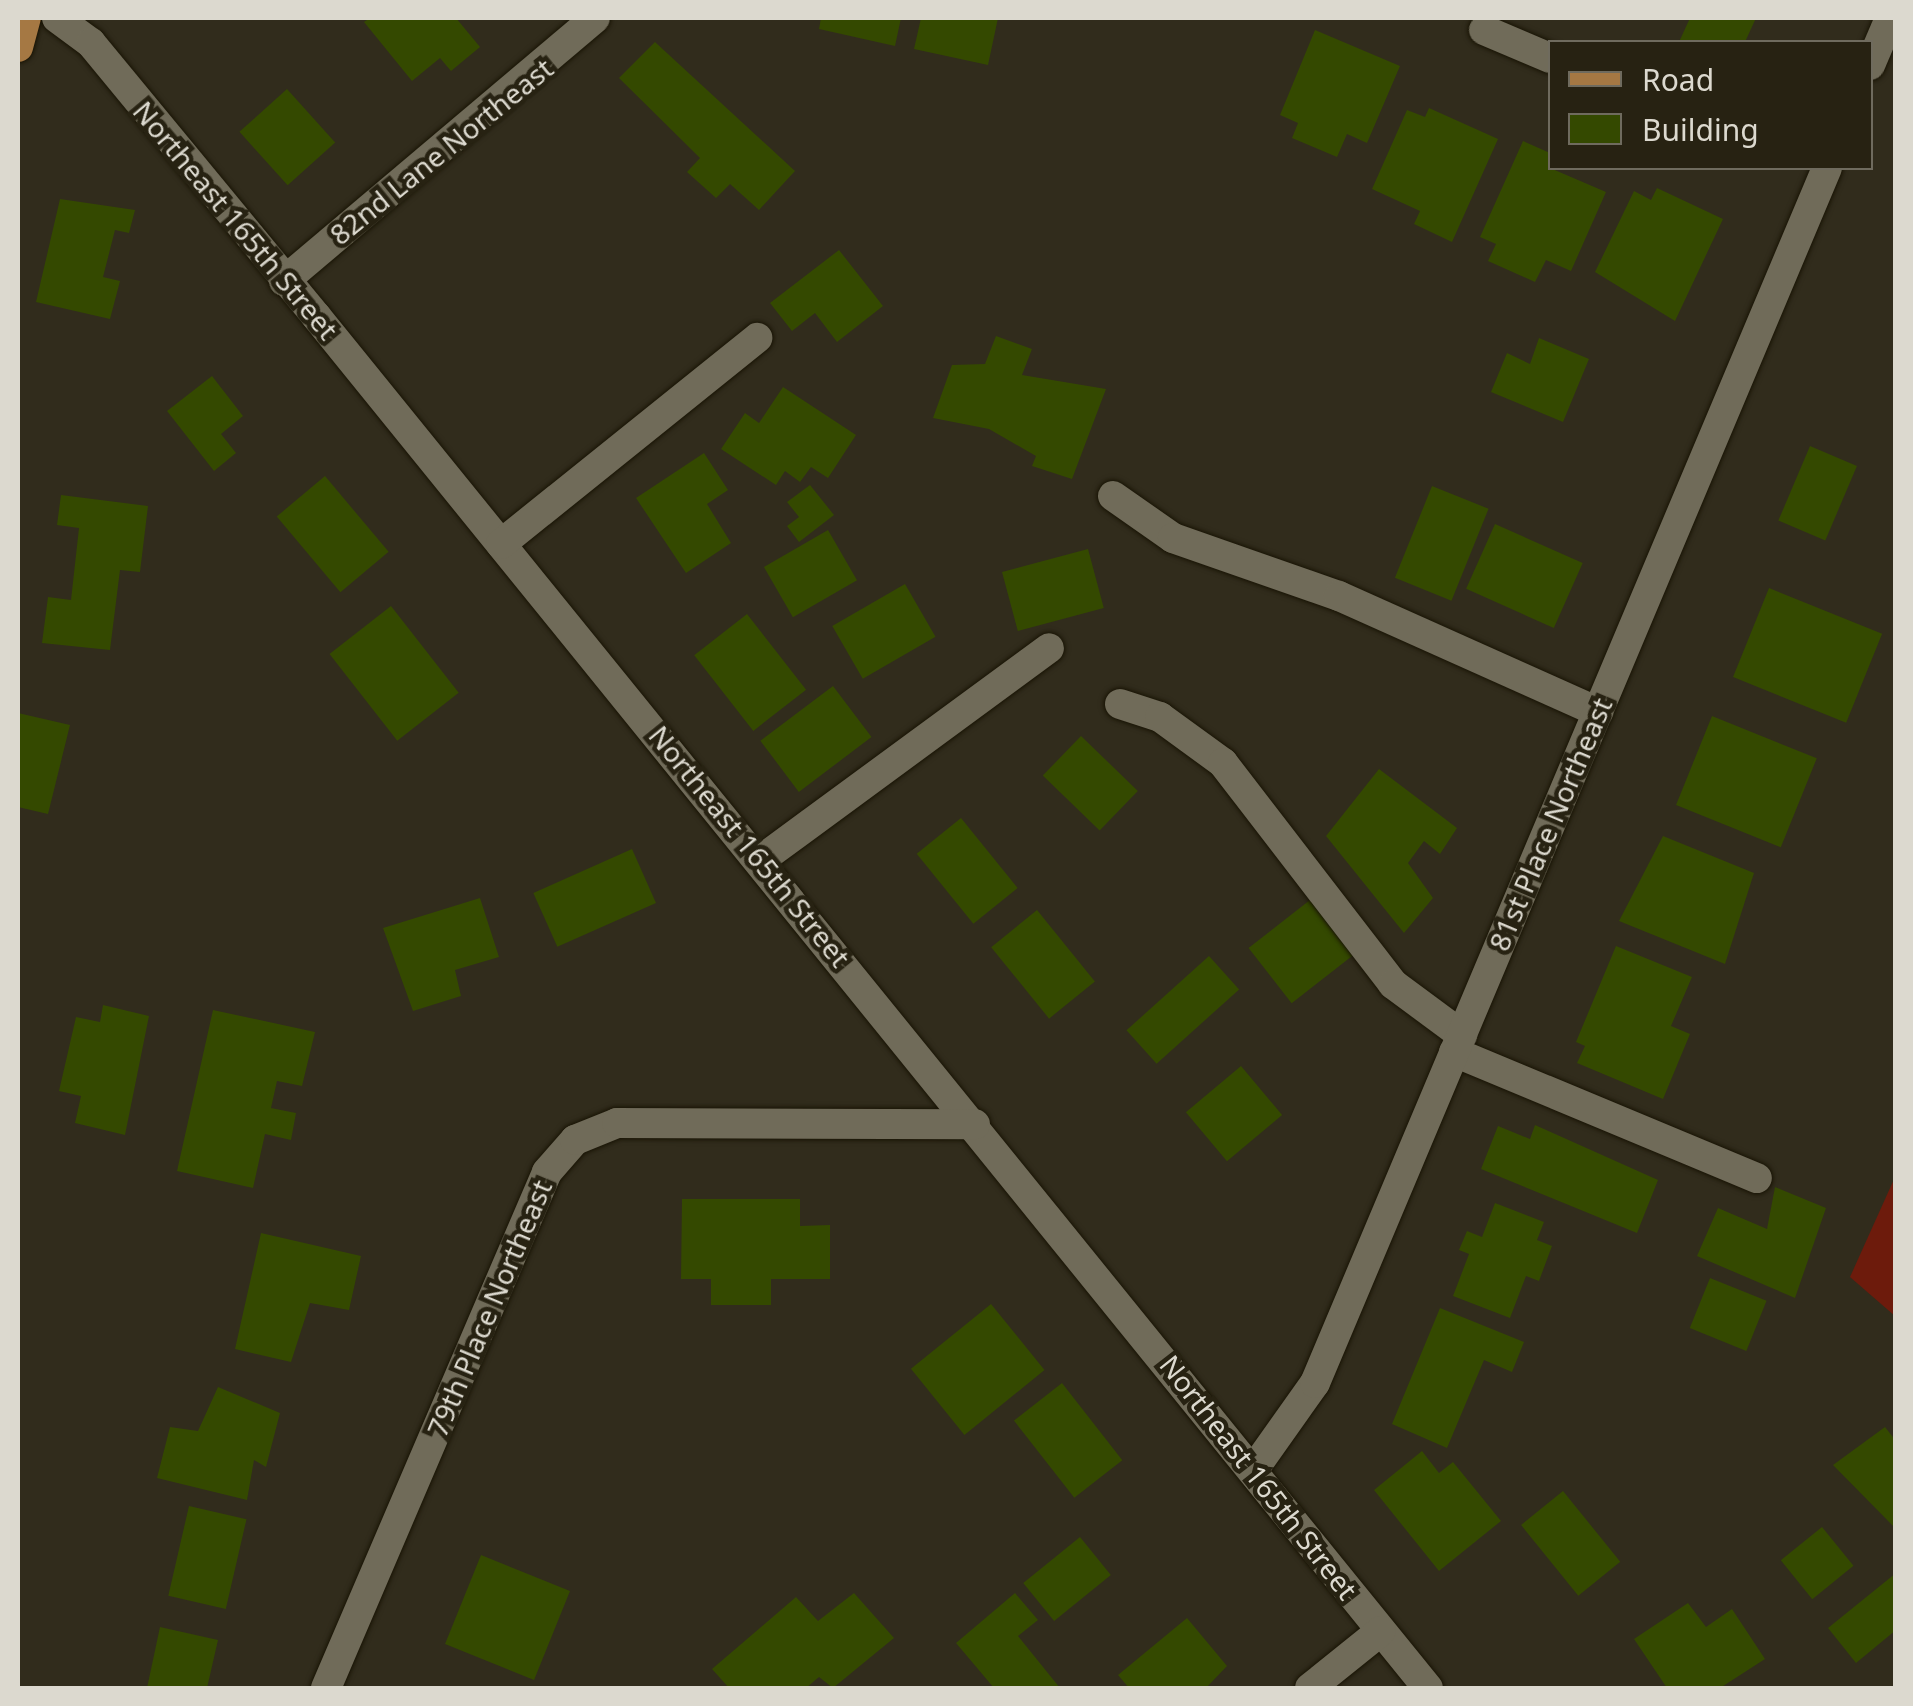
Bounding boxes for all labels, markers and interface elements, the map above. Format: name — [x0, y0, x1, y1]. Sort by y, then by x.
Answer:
legend — [1548, 40, 1873, 170]
street label: 82nd Lane Northeast — [323, 51, 559, 251]
text: Road — [1642, 59, 1714, 100]
street label: Northeast 165th Street — [127, 94, 345, 346]
text: Building — [1642, 109, 1759, 150]
street label: 81st Place Northeast — [1482, 693, 1618, 955]
street label: Northeast 165th Street — [642, 719, 858, 973]
street label: 79th Place Northeast — [420, 1175, 558, 1441]
street label: Northeast 165th Street — [1153, 1348, 1365, 1606]

